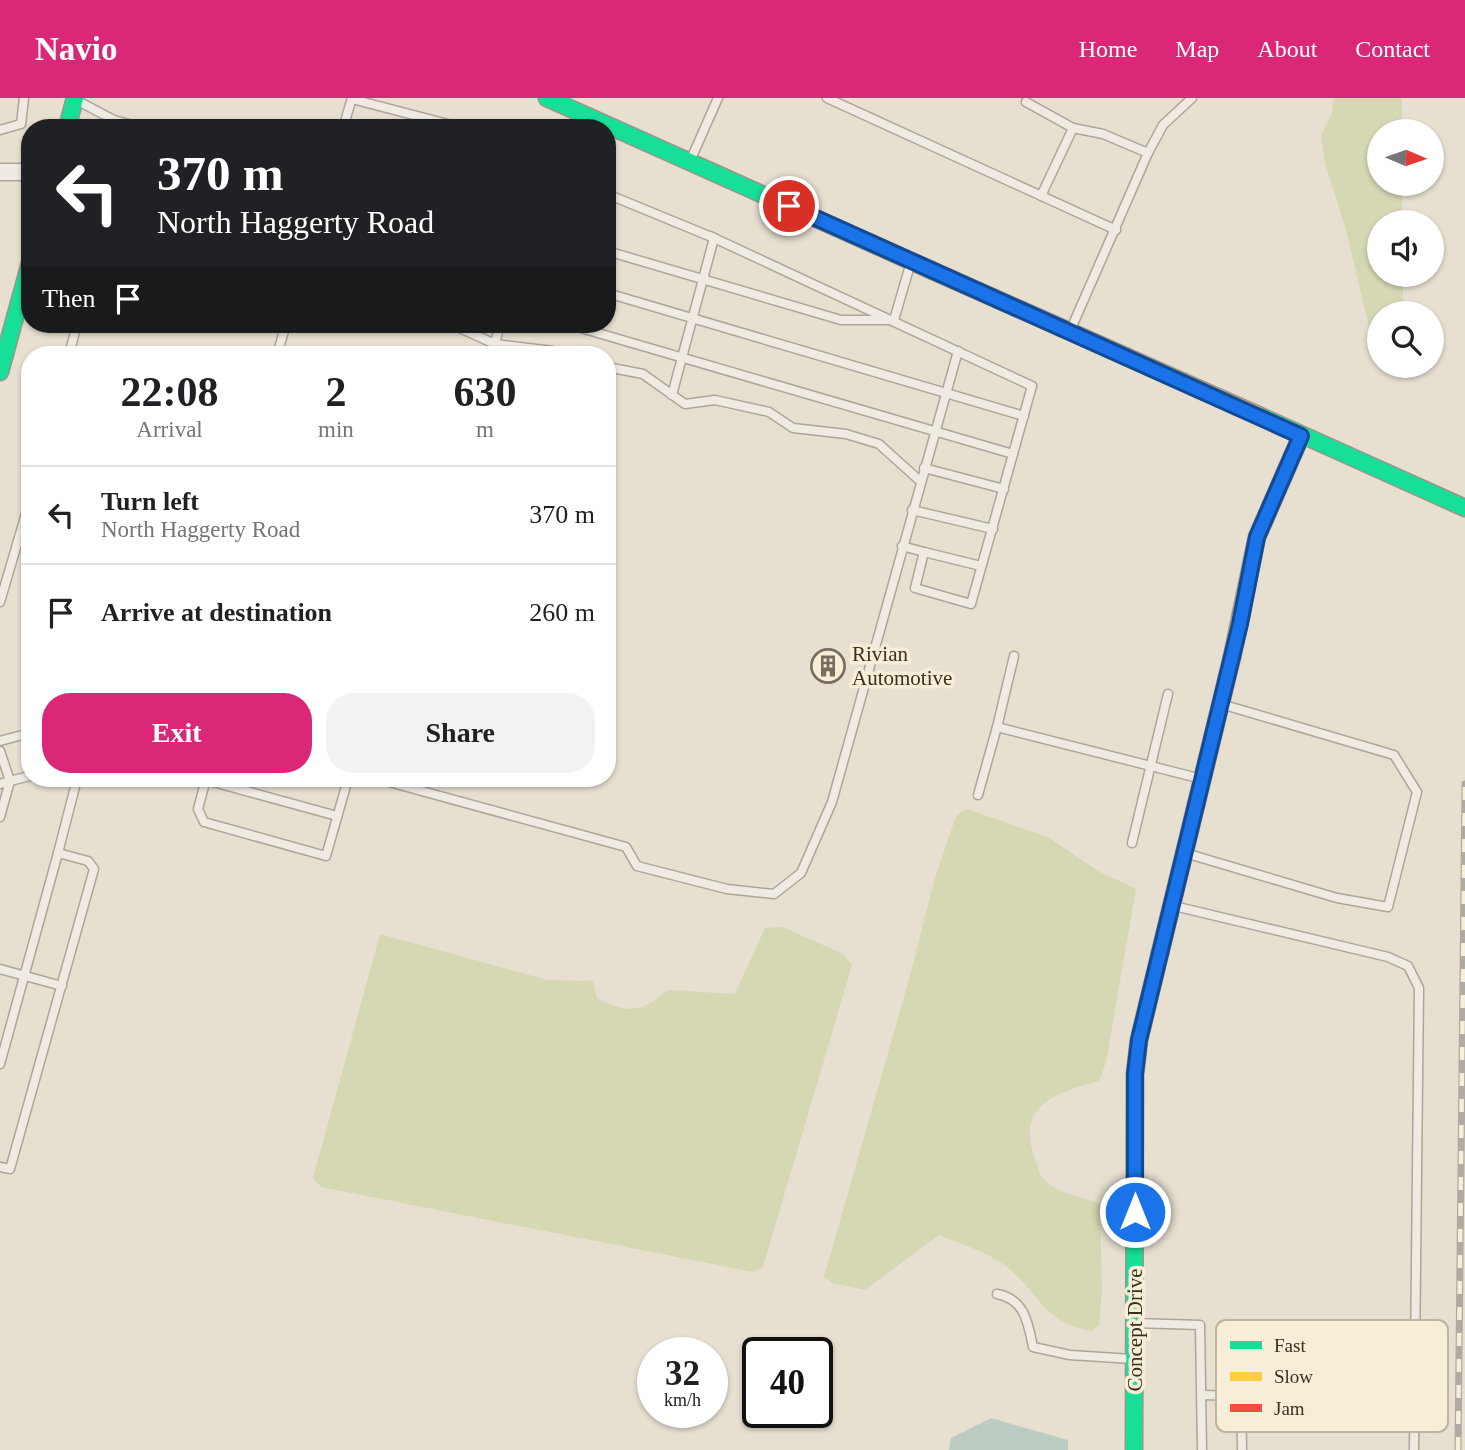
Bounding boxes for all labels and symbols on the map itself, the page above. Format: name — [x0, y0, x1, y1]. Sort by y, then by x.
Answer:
north arrow — [1367, 119, 1444, 196]
pin — [759, 176, 819, 236]
place label: Rivian Automotive — [852, 642, 952, 690]
building icon: Rivian Automotive — [809, 647, 847, 685]
position arrow — [1098, 1175, 1172, 1249]
street label: Concept Drive — [1123, 1268, 1147, 1392]
legend — [1216, 1320, 1448, 1432]
text: Fast — [1274, 1335, 1306, 1356]
speed limit sign: 40 — [742, 1337, 833, 1428]
text: Slow — [1274, 1366, 1313, 1387]
text: Jam — [1274, 1398, 1305, 1419]

